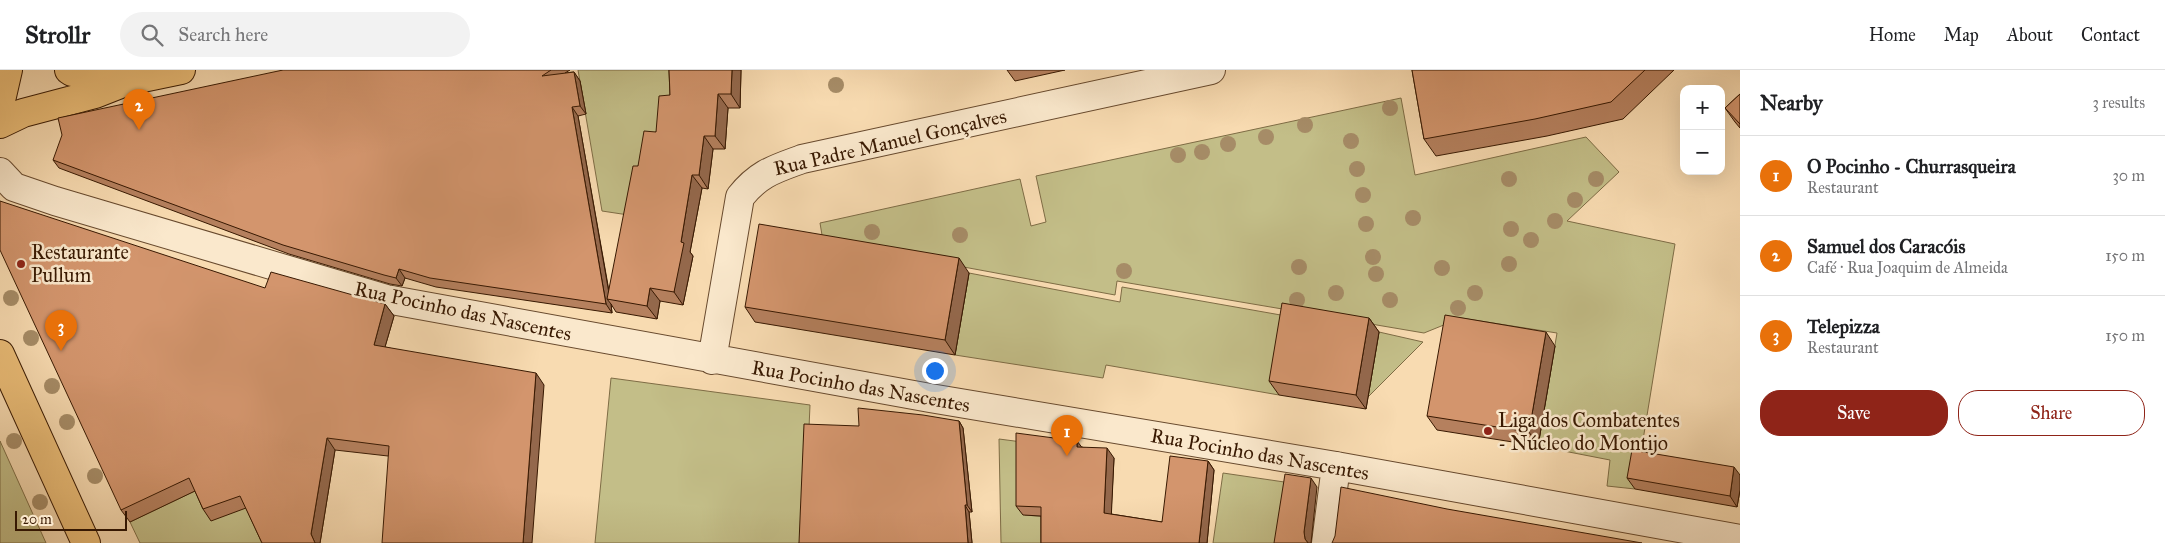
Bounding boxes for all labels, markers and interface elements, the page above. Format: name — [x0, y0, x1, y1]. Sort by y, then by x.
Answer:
search box — [120, 12, 470, 57]
text: Strollr — [25, 20, 90, 50]
icon: search — [138, 21, 166, 49]
text: Search here — [178, 23, 268, 46]
text: Home — [1869, 24, 1916, 46]
text: Map — [1944, 24, 1979, 46]
text: About — [2007, 24, 2053, 46]
text: Contact — [2081, 24, 2140, 46]
map controls — [1680, 85, 1725, 175]
button: + — [1680, 85, 1725, 130]
pin: 2 — [123, 89, 155, 130]
text: Nearby — [1760, 90, 1823, 116]
text: 3 results — [2092, 93, 2145, 112]
street label: Rua Padre Manuel Gonçalves — [771, 104, 1009, 180]
button: − — [1680, 130, 1725, 175]
text: O Pocinho - Churrasqueira — [1807, 155, 2016, 178]
text: 1 — [1773, 166, 1779, 185]
text: 30 m — [2112, 166, 2145, 185]
text: Restaurant — [1807, 178, 1879, 197]
text: Samuel dos Caracóis — [1807, 235, 1965, 258]
place label: Restaurante Pullum — [31, 240, 129, 287]
text: 2 — [1772, 246, 1780, 265]
text: 150 m — [2105, 246, 2145, 265]
marker: Restaurante Pullum — [15, 258, 27, 270]
text: Café · Rua Joaquim de Almeida — [1807, 258, 2008, 277]
street label: Rua Pocinho das Nascentes — [352, 276, 574, 346]
pin: 3 — [45, 310, 77, 351]
text: Telepizza — [1807, 315, 1880, 338]
text: 3 — [1773, 326, 1779, 345]
text: 150 m — [2105, 326, 2145, 345]
text: Restaurant — [1807, 338, 1879, 357]
street label: Rua Pocinho das Nascentes — [750, 355, 972, 417]
your location — [922, 358, 948, 384]
button: Save — [1760, 390, 1948, 436]
button: Share — [1958, 390, 2145, 436]
place label: Liga dos Combatentes - Núcleo do Montijo — [1498, 408, 1680, 455]
pin: 1 — [1051, 415, 1083, 456]
street label: Rua Pocinho das Nascentes — [1149, 423, 1371, 485]
marker: Liga dos Combatentes - Núcleo do Montijo — [1482, 425, 1494, 437]
scale bar — [15, 508, 128, 531]
text: 20 m — [22, 511, 52, 528]

